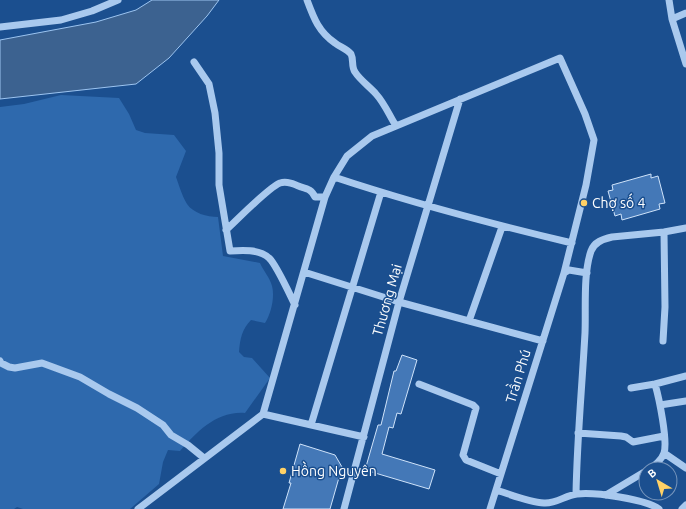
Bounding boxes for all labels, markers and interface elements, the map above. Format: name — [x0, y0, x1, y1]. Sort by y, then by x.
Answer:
place label: Chợ số 4 — [592, 193, 645, 211]
marker: Chợ số 4 — [579, 198, 589, 208]
street label: Thương Mại — [369, 262, 405, 338]
street label: Trần Phú — [500, 346, 534, 405]
place label: Hồng Nguyên — [291, 461, 377, 479]
north arrow — [638, 461, 678, 501]
marker: Hồng Nguyên — [278, 466, 288, 476]
text: B — [645, 466, 658, 480]

